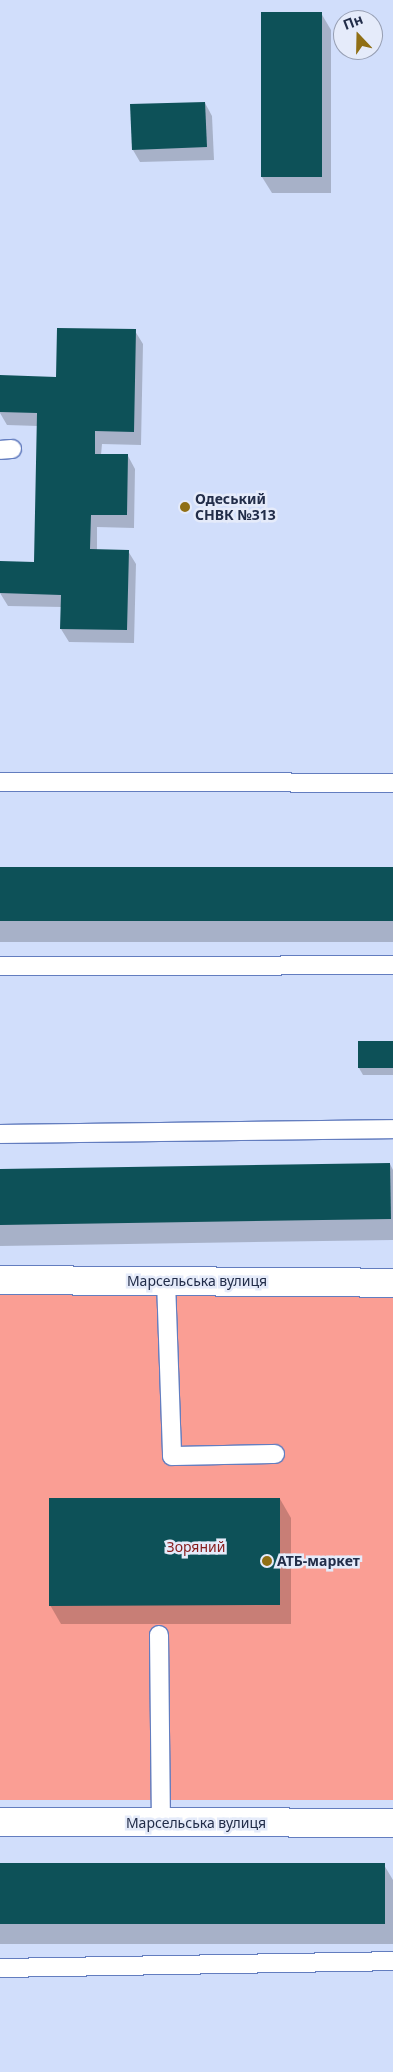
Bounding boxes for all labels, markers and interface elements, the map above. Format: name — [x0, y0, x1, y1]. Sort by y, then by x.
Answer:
text: Пн — [340, 9, 365, 34]
north arrow — [333, 10, 383, 60]
place label: Одеський СНВК №313 — [195, 491, 276, 524]
marker: Одеський СНВК №313 — [179, 501, 191, 513]
street label: Марсельська вулиця — [127, 1273, 267, 1289]
park label: Зоряний — [167, 1539, 225, 1555]
place label: АТБ-маркет — [277, 1553, 360, 1569]
marker: АТБ-маркет — [261, 1555, 273, 1567]
street label: Марсельська вулиця — [126, 1815, 266, 1831]

